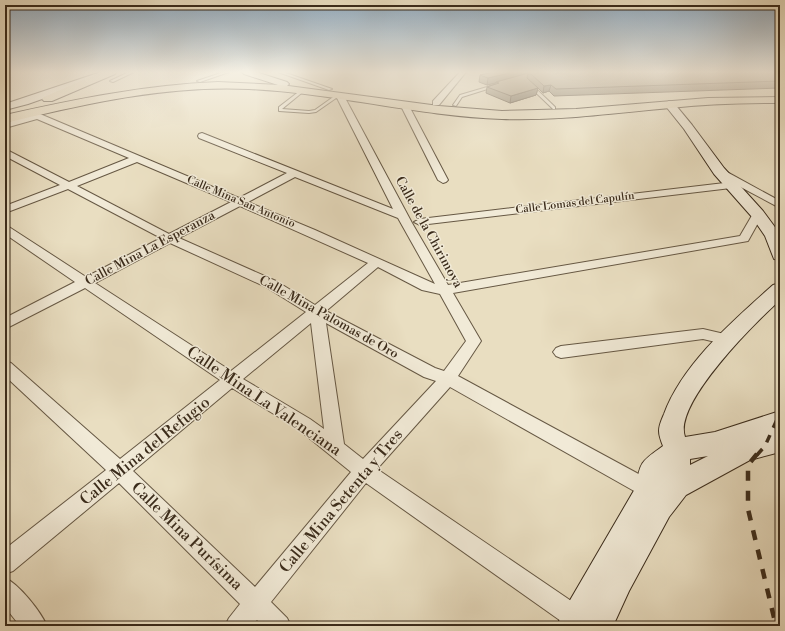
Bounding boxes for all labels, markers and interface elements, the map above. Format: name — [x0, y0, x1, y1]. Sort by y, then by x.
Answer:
street label: Calle Mina San Antonio — [185, 173, 297, 231]
street label: Calle de la Chirimoya — [392, 174, 466, 291]
street label: Calle Lomas del Capulín — [515, 189, 636, 217]
street label: Calle Mina La Esperanza — [82, 207, 218, 289]
street label: Calle Mina Palomas de Oro — [256, 272, 402, 362]
street label: Calle Mina La Valenciana — [183, 342, 346, 461]
street label: Calle Mina del Refugio — [76, 392, 214, 510]
street label: Calle Mina Setenta y Tres — [275, 425, 407, 577]
street label: Calle Mina Purísima — [127, 478, 248, 595]

